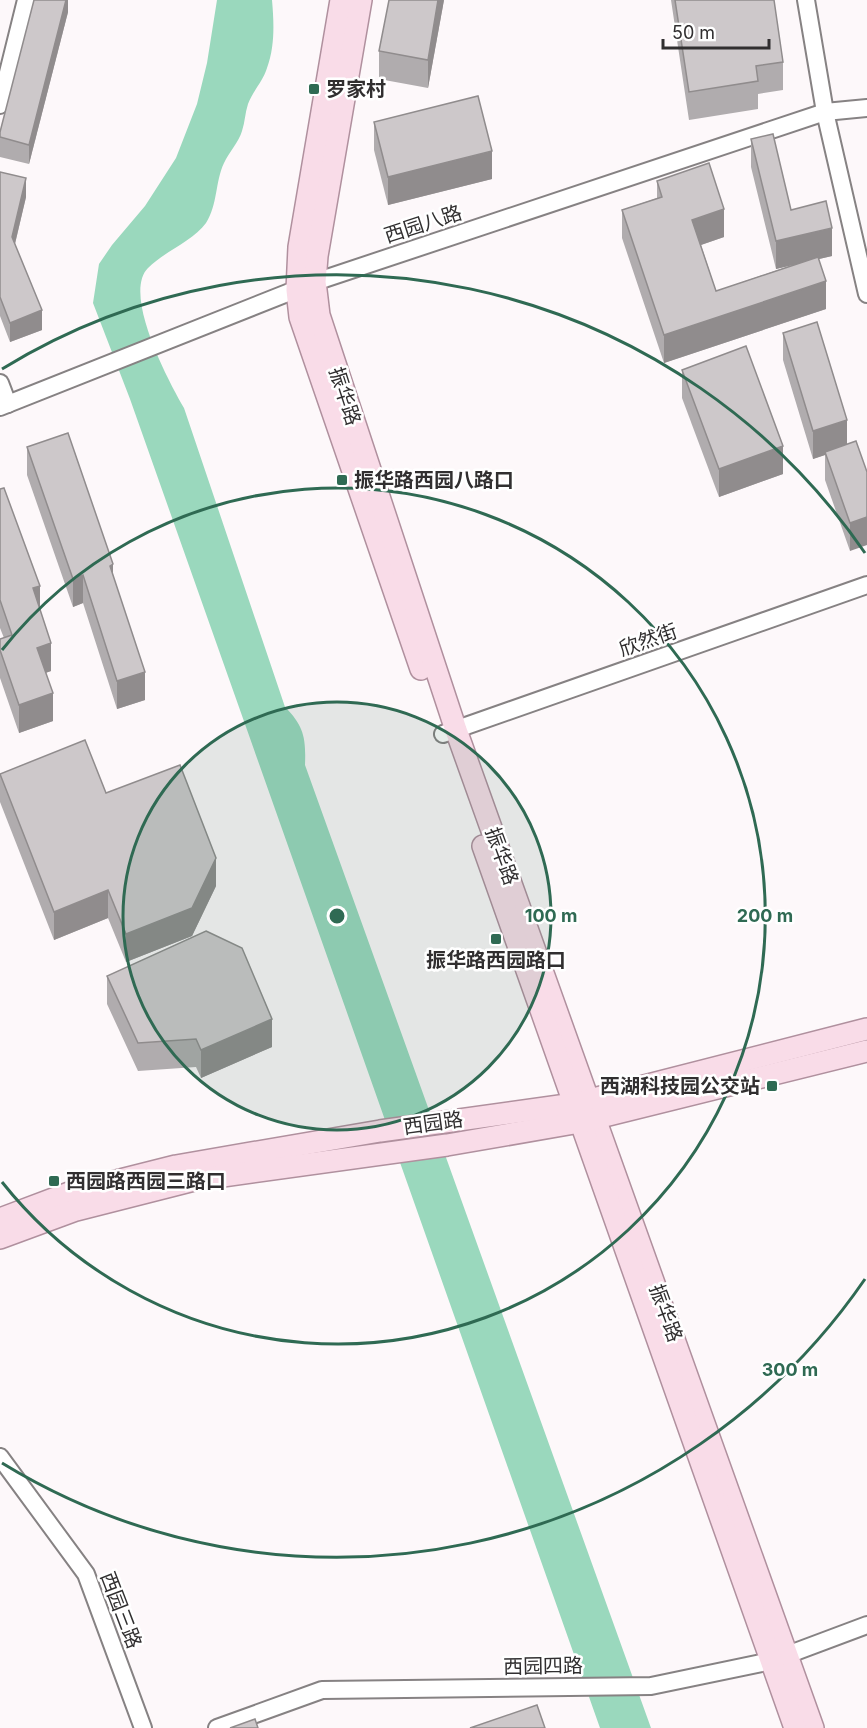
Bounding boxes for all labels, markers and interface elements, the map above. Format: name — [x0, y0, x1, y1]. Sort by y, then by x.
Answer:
scale bar — [663, 12, 770, 50]
text: 50 m — [672, 22, 715, 43]
place label: 罗家村 — [326, 77, 386, 101]
marker: 罗家村 — [307, 82, 321, 96]
street label: 西园八路 — [381, 200, 465, 248]
street label: 振华路 — [324, 364, 366, 428]
place label: 振华路西园八路口 — [354, 468, 514, 492]
marker: 振华路西园八路口 — [335, 473, 349, 487]
street label: 欣然街 — [616, 619, 680, 661]
street label: 振华路 — [480, 824, 524, 888]
text: 100 m — [525, 905, 577, 926]
text: 200 m — [737, 905, 793, 926]
centre of rings — [327, 906, 347, 926]
marker: 振华路西园路口 — [489, 932, 503, 946]
place label: 振华路西园路口 — [426, 948, 566, 972]
place label: 西湖科技园公交站 — [600, 1074, 760, 1098]
marker: 西湖科技园公交站 — [765, 1079, 779, 1093]
street label: 西园路 — [402, 1107, 464, 1139]
place label: 西园路西园三路口 — [66, 1169, 226, 1193]
marker: 西园路西园三路口 — [47, 1174, 61, 1188]
street label: 振华路 — [644, 1281, 688, 1345]
text: 300 m — [762, 1359, 818, 1380]
street label: 西园三路 — [95, 1568, 147, 1652]
street label: 西园四路 — [503, 1653, 583, 1679]

